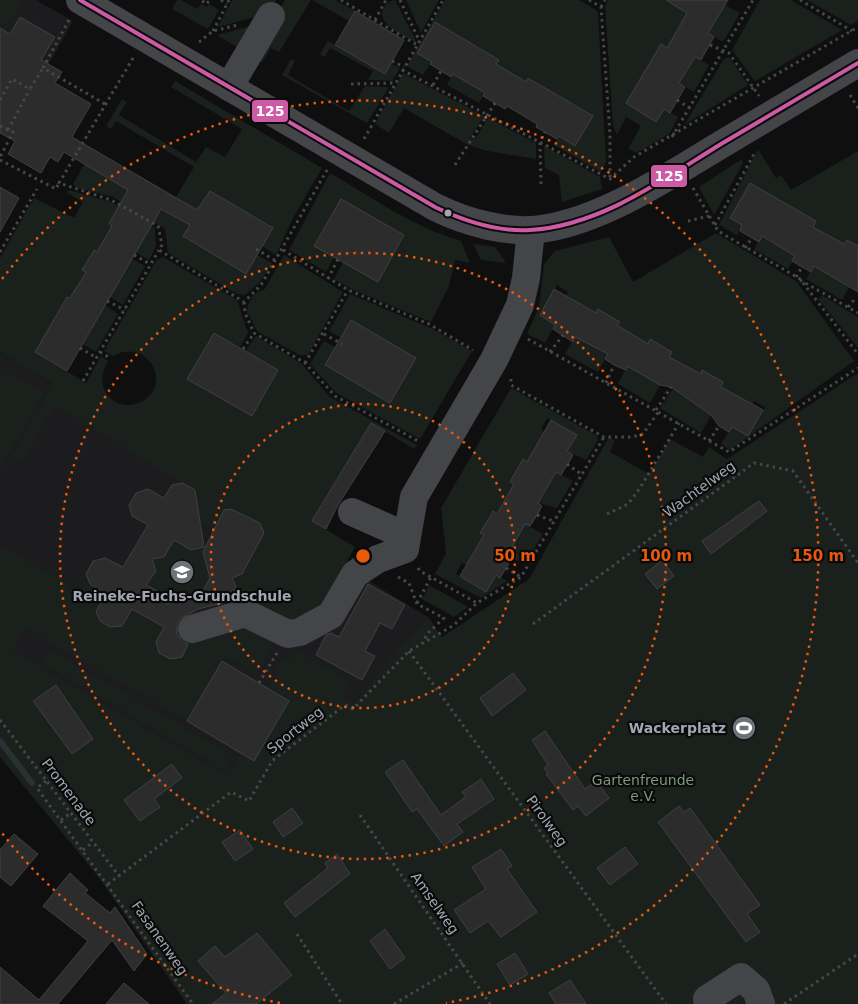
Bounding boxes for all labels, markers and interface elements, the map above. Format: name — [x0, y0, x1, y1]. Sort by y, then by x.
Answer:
line badge: 125 — [251, 99, 289, 123]
text: 125 — [255, 103, 285, 119]
line badge: 125 — [650, 164, 688, 188]
text: 125 — [654, 168, 684, 184]
unlabelled marker — [443, 208, 453, 218]
street label: Wachtelweg — [660, 458, 738, 520]
centre of rings — [354, 547, 372, 565]
text: 50 m — [494, 547, 536, 565]
text: 100 m — [640, 547, 692, 565]
text: 150 m — [792, 547, 844, 565]
school or university icon: Reineke-Fuchs-Grundschule — [169, 559, 195, 585]
place label: Reineke-Fuchs-Grundschule — [72, 588, 292, 604]
street label: Sportweg — [264, 703, 326, 757]
sports icon: Wackerplatz — [731, 715, 757, 741]
place label: Wackerplatz — [629, 720, 726, 736]
street label: Promenade — [39, 755, 99, 829]
park label: Gartenfreunde e.V. — [592, 772, 694, 804]
street label: Pirolweg — [523, 792, 571, 850]
street label: Amselweg — [408, 869, 462, 937]
street label: Fasanenweg — [129, 898, 191, 978]

